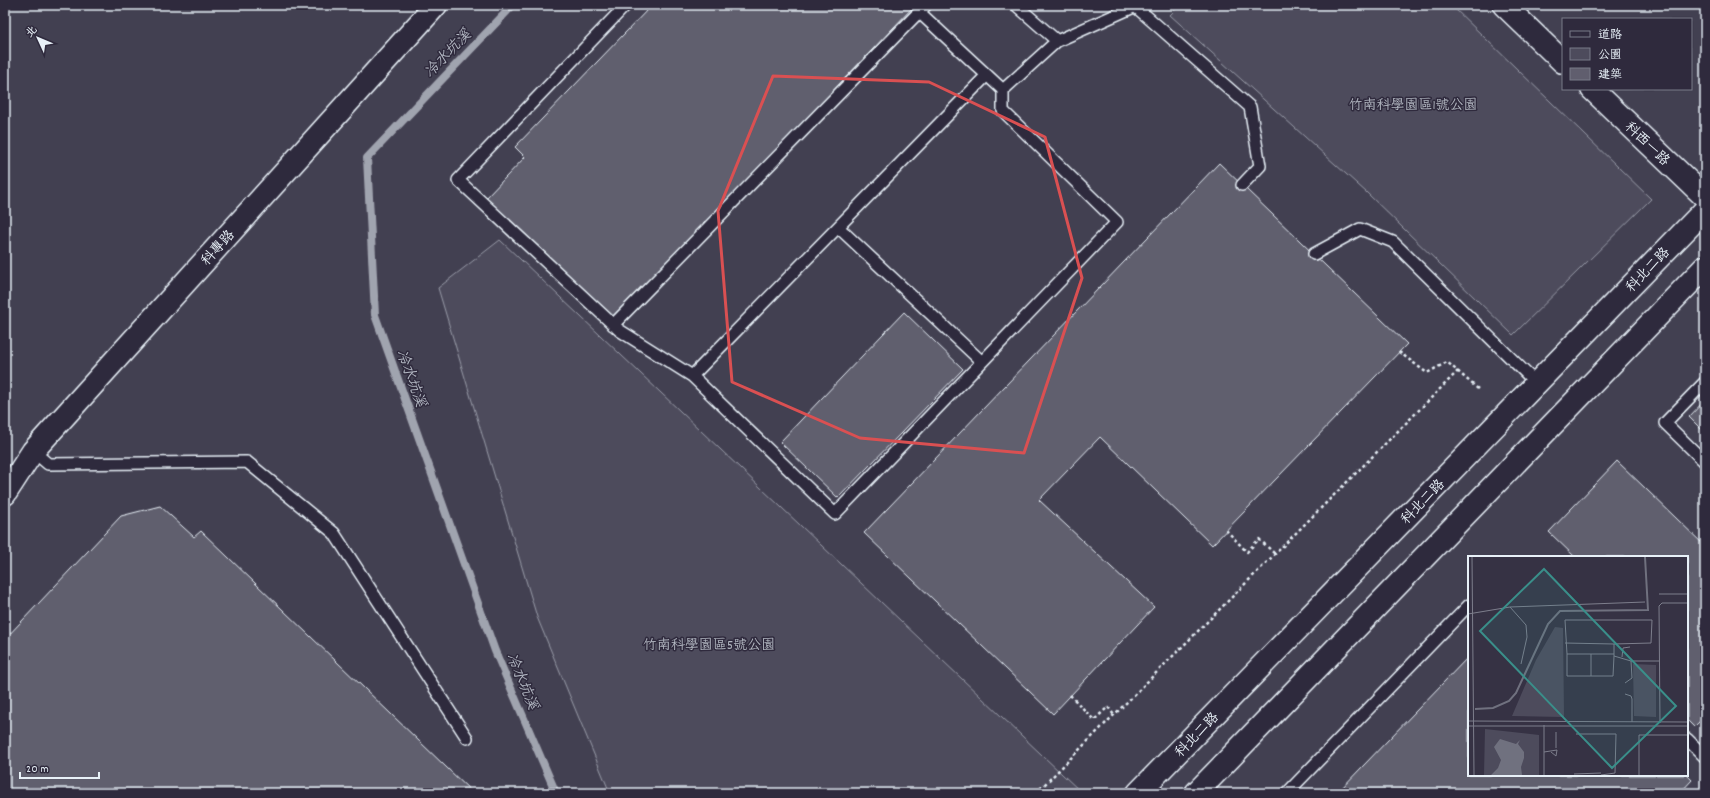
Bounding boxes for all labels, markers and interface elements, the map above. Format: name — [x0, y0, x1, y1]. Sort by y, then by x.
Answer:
north arrow — [18, 18, 58, 58]
legend — [1562, 18, 1692, 90]
text: 北 — [23, 23, 42, 42]
water label: 冷水坑溪 — [420, 24, 478, 84]
text: 道路 — [1598, 27, 1622, 44]
text: 公園 — [1598, 47, 1622, 64]
text: 建築 — [1598, 67, 1622, 84]
park label: 竹南科學園區1號公園 — [1348, 96, 1478, 116]
street label: 科西一路 — [1620, 118, 1674, 171]
street label: 科專路 — [197, 226, 240, 271]
street label: 科北二路 — [1622, 243, 1675, 297]
water label: 冷水坑溪 — [390, 347, 431, 412]
street label: 科北二路 — [1397, 475, 1450, 529]
inset map — [1468, 556, 1688, 776]
park label: 竹南科學園區5號公園 — [643, 636, 775, 656]
water label: 冷水坑溪 — [499, 650, 543, 715]
street label: 科北二路 — [1171, 708, 1224, 762]
scale bar — [20, 754, 99, 780]
text: 20 m — [26, 761, 49, 778]

